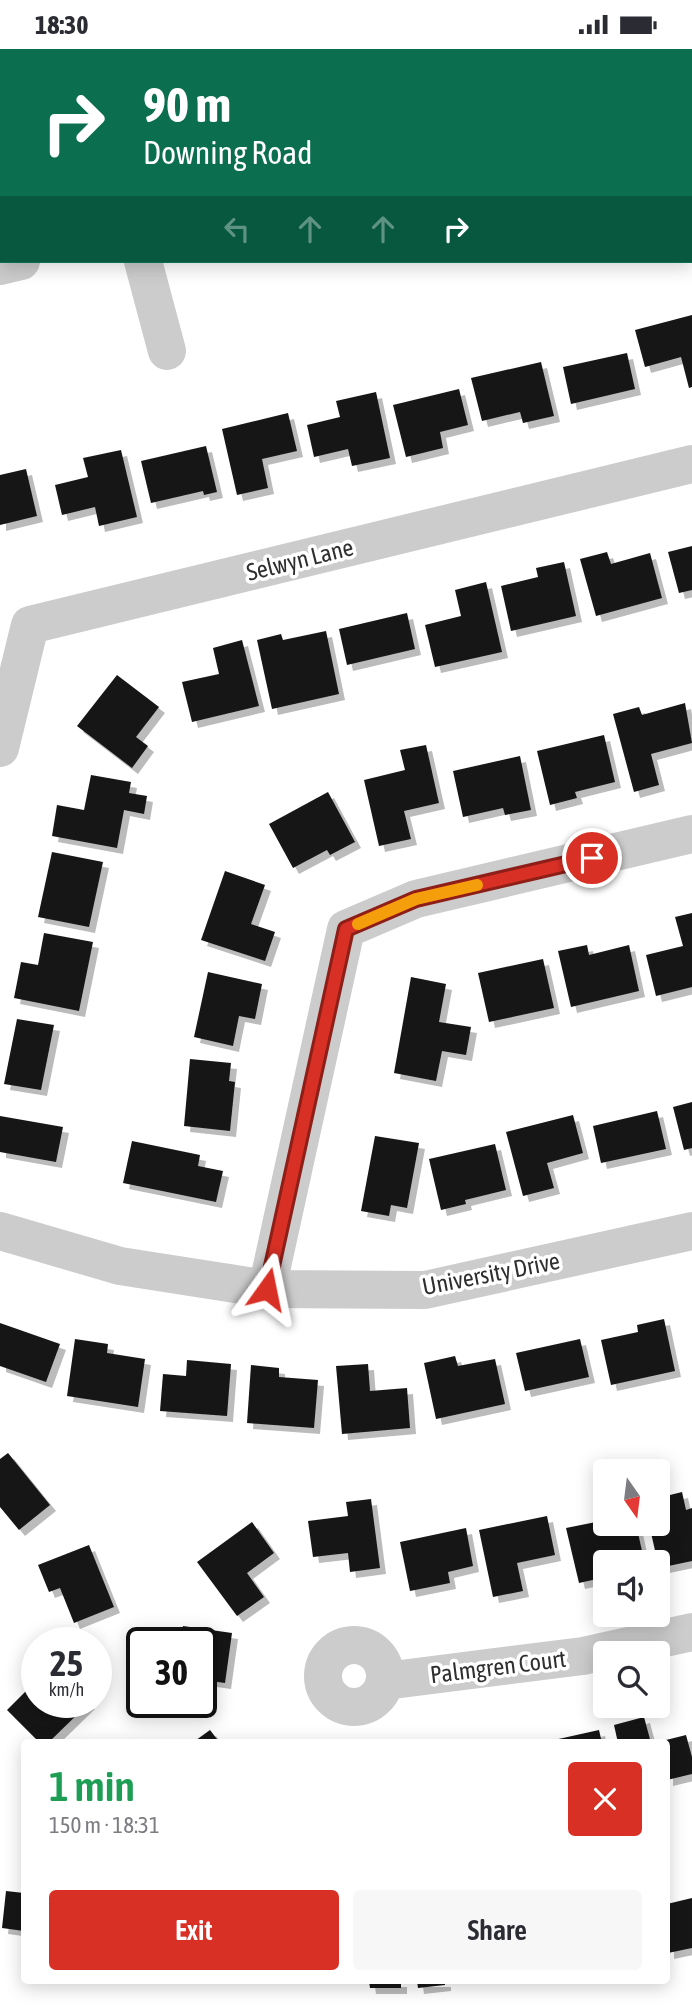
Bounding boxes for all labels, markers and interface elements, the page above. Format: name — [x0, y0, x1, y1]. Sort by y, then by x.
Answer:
text: 18:30 — [35, 10, 89, 40]
text: 90 m — [143, 76, 231, 132]
icon: right — [28, 77, 119, 168]
text: Downing Road — [143, 134, 312, 171]
icon: left — [218, 210, 256, 248]
icon: ahead — [291, 210, 329, 248]
icon: ahead — [364, 210, 402, 248]
icon: right — [437, 210, 475, 248]
street label: Selwyn Lane — [244, 533, 356, 586]
pin — [562, 828, 622, 888]
icon: arrive — [573, 839, 611, 877]
street label: University Drive — [420, 1247, 562, 1300]
position arrow — [230, 1252, 304, 1326]
north arrow — [593, 1459, 670, 1537]
map controls — [593, 1459, 670, 1718]
button: sound — [593, 1550, 670, 1627]
speed limit sign: 30 — [126, 1627, 217, 1718]
button: search — [593, 1641, 670, 1718]
text: 25 — [50, 1643, 83, 1683]
street label: Palmgren Court — [428, 1645, 568, 1688]
text: km/h — [49, 1679, 84, 1700]
text: 1 min — [49, 1762, 135, 1810]
button: close — [568, 1762, 642, 1836]
text: 150 m · 18:31 — [49, 1812, 160, 1838]
button: Exit — [49, 1890, 339, 1970]
button: Share — [353, 1890, 642, 1970]

